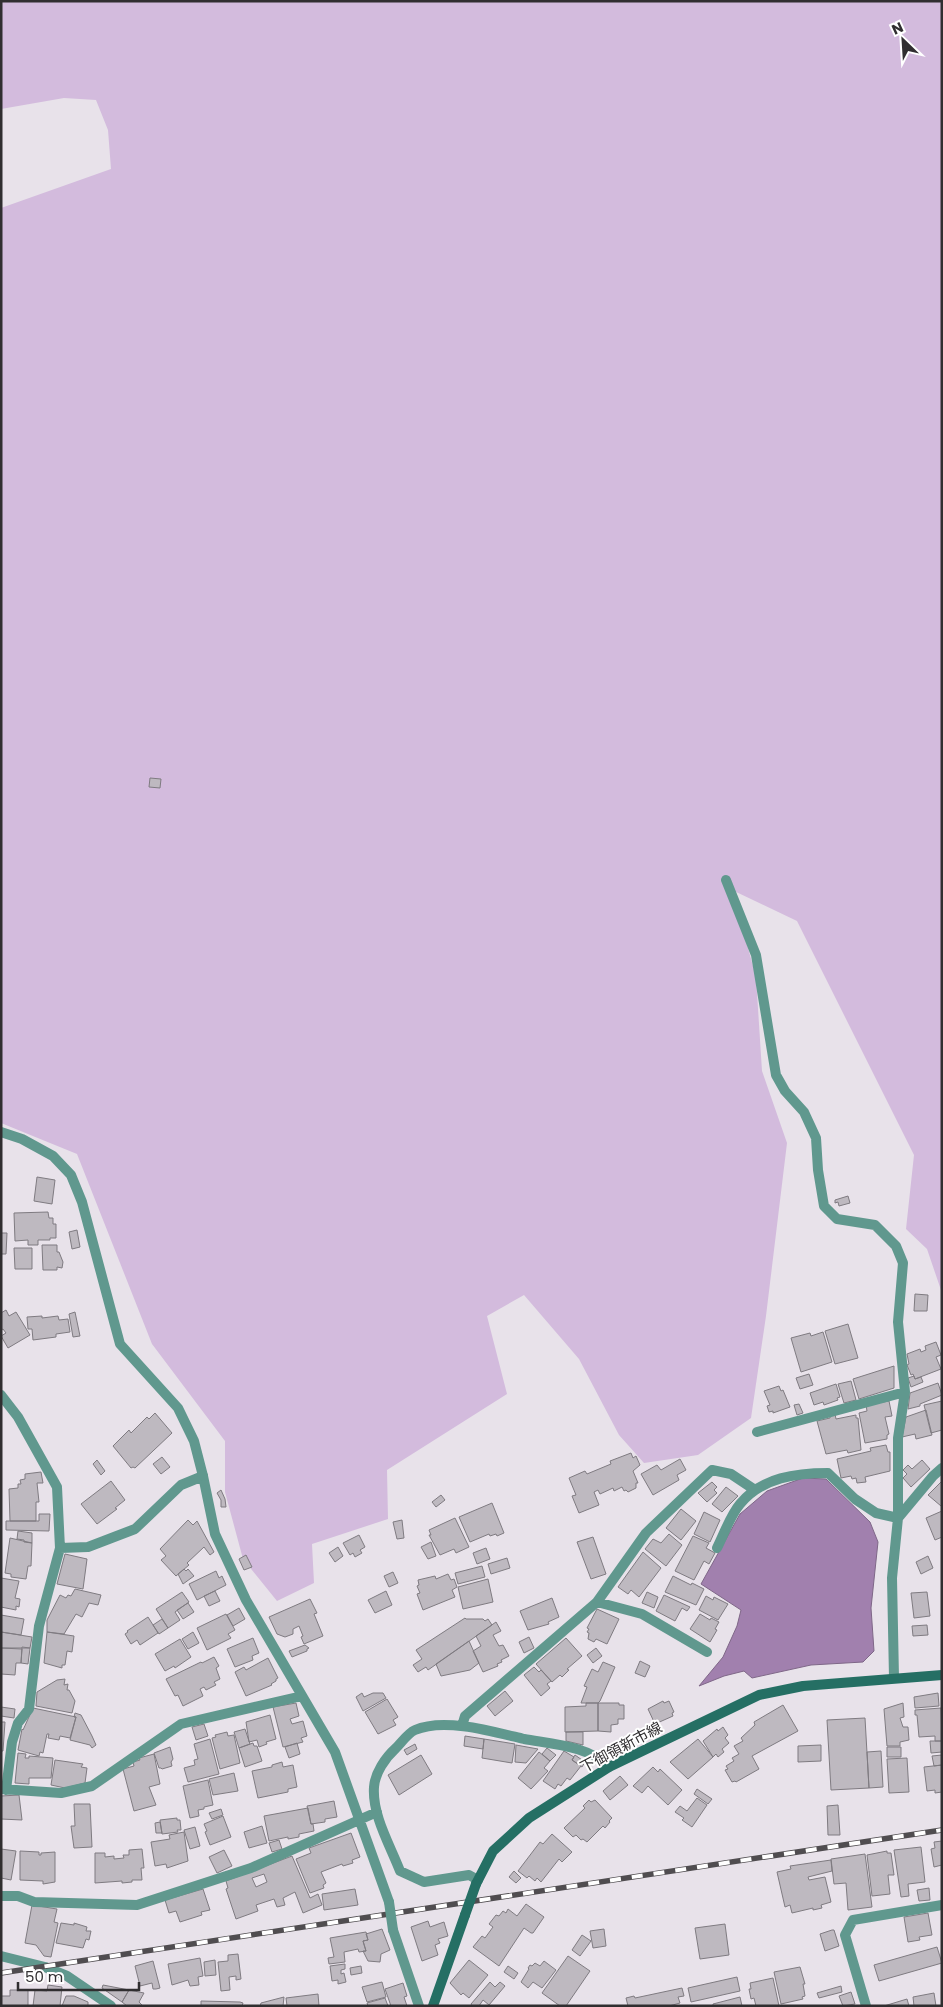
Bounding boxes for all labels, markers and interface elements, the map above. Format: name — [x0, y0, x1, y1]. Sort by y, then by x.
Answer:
north arrow — [878, 15, 928, 65]
text: N — [889, 17, 907, 40]
street label: 下御領新市線 — [576, 1717, 666, 1777]
scale bar — [18, 1960, 139, 1992]
text: 50 m — [25, 1966, 63, 1987]

